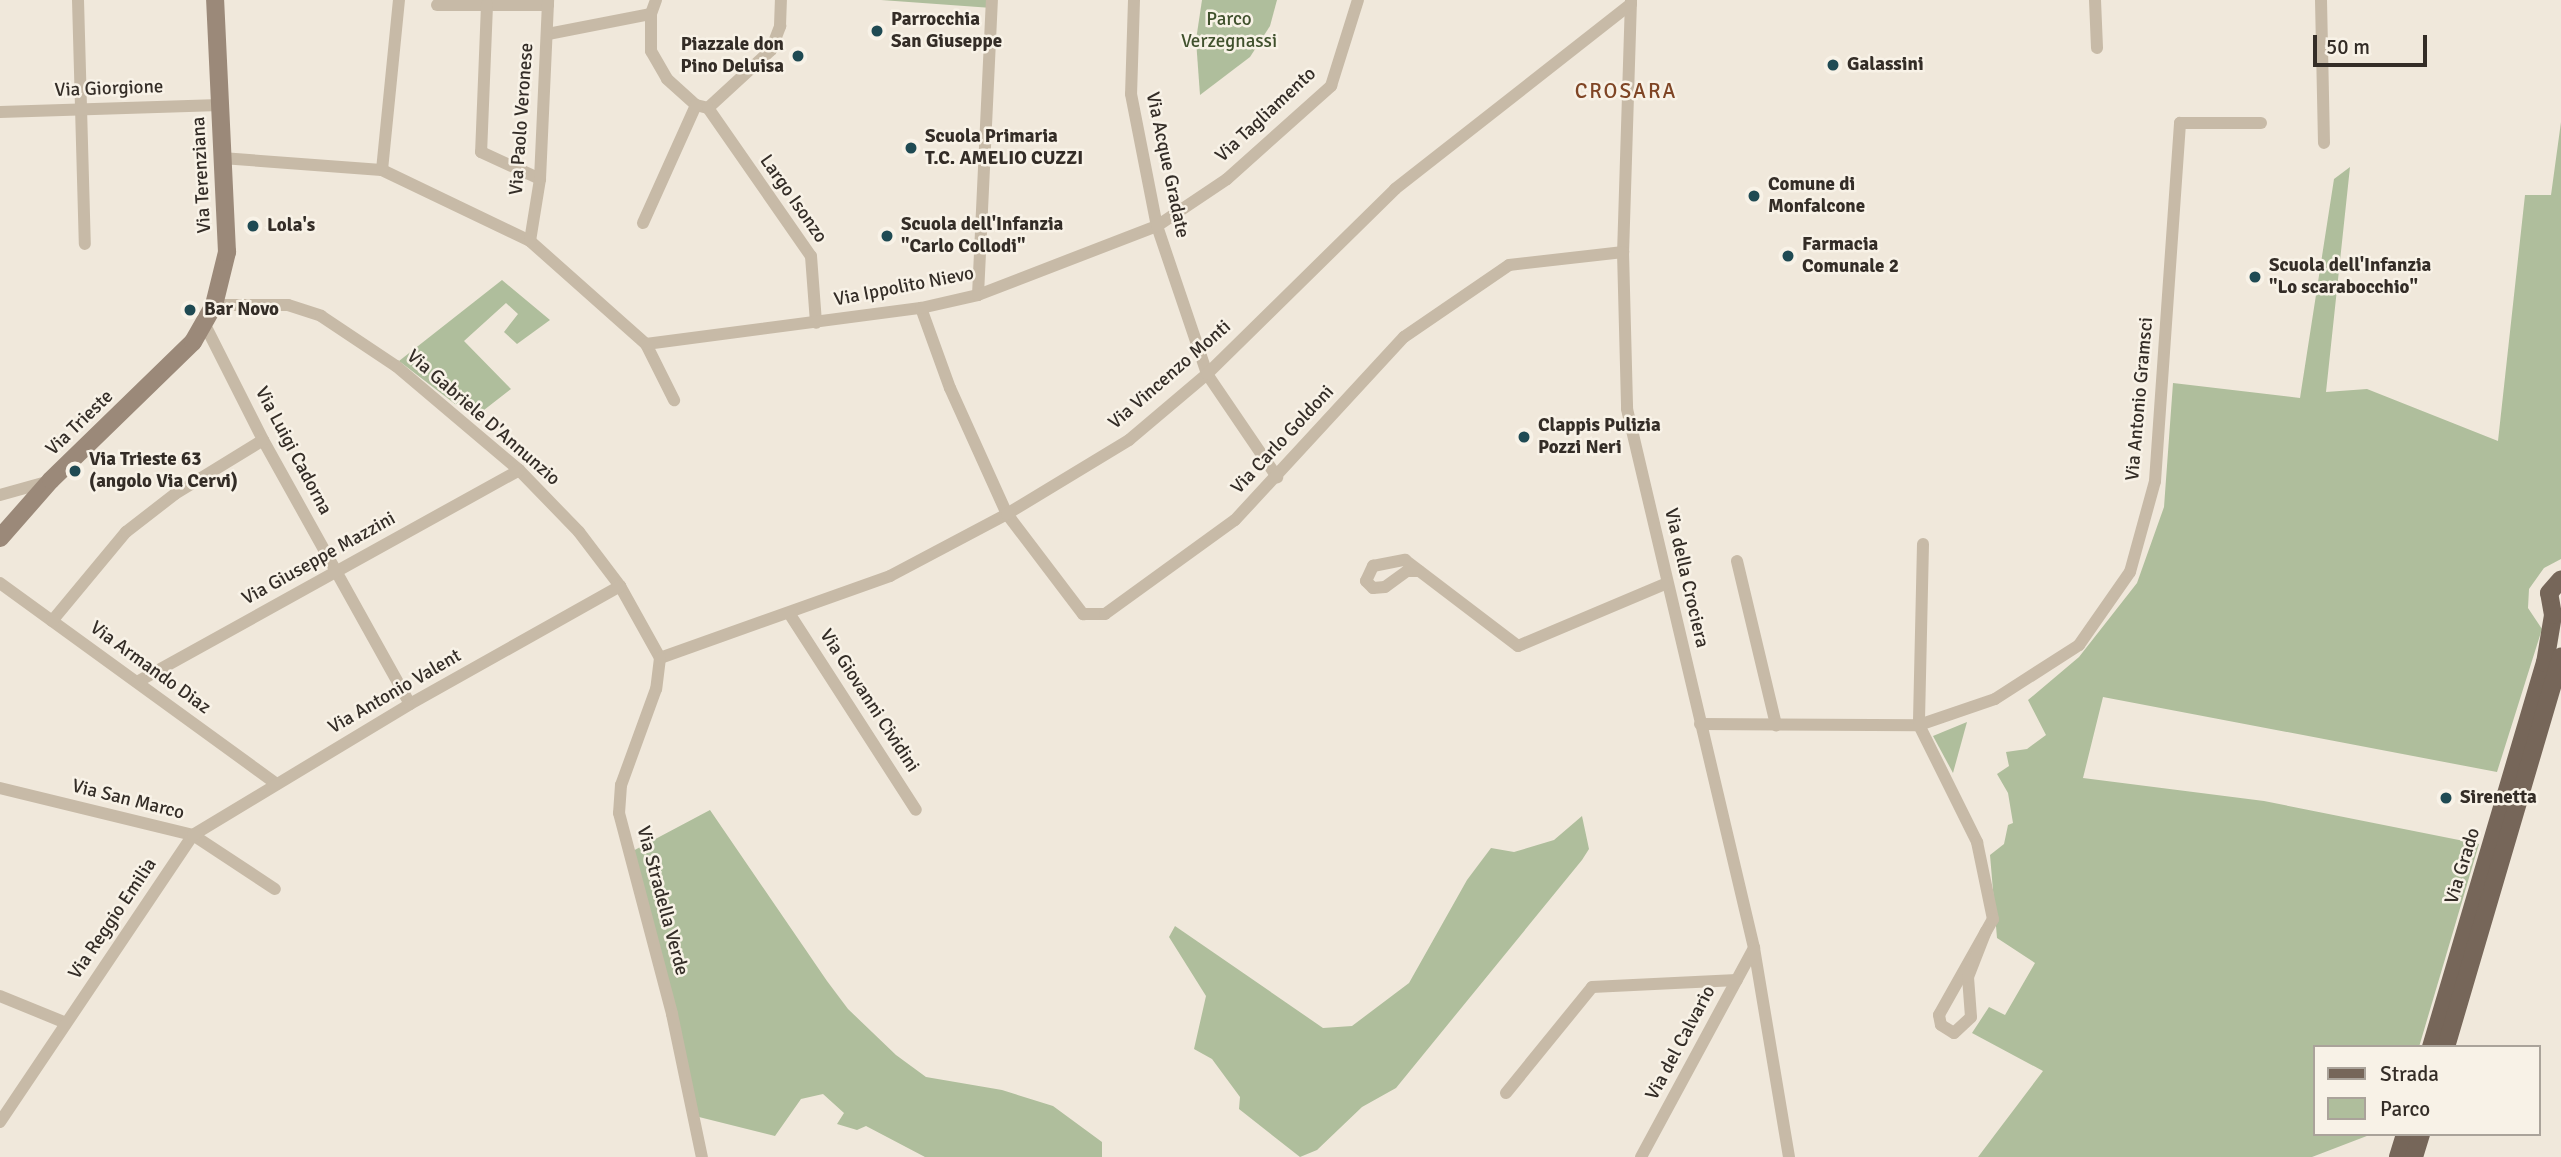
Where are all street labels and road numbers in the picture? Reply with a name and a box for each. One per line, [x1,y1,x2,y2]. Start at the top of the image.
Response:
street label: Via Paolo Veronese [505,42,539,196]
street label: Via Tagliamento [1211,63,1321,167]
street label: Via Giorgione [54,76,164,102]
street label: Via Acque Gradate [1140,90,1194,240]
street label: Via Terenziana [188,116,216,234]
street label: Largo Isonzo [754,150,832,248]
street label: Via Ippolito Nievo [832,262,976,312]
street label: Via Vincenzo Monti [1104,316,1236,434]
street label: Via Antonio Gramsci [2121,316,2159,482]
street label: Via Gabriele D'Annunzio [402,345,564,491]
street label: Via Carlo Goldoni [1227,381,1339,499]
street label: Via Luigi Cadorna [250,383,336,519]
street label: Via Trieste [42,385,118,461]
street label: Via della Crociera [1659,506,1713,650]
street label: Via Giuseppe Mazzini [238,507,400,611]
street label: Via Armando Diaz [85,617,215,719]
street label: Via Giovanni Cividini [814,625,924,777]
street label: Via Antonio Valent [325,645,465,739]
street label: Via San Marco [69,775,187,825]
street label: Via Stradella Verde [631,824,693,978]
street label: Via Grado [2441,825,2485,907]
street label: Via Reggio Emilia [64,854,162,984]
street label: Via del Calvario [1641,982,1721,1104]

